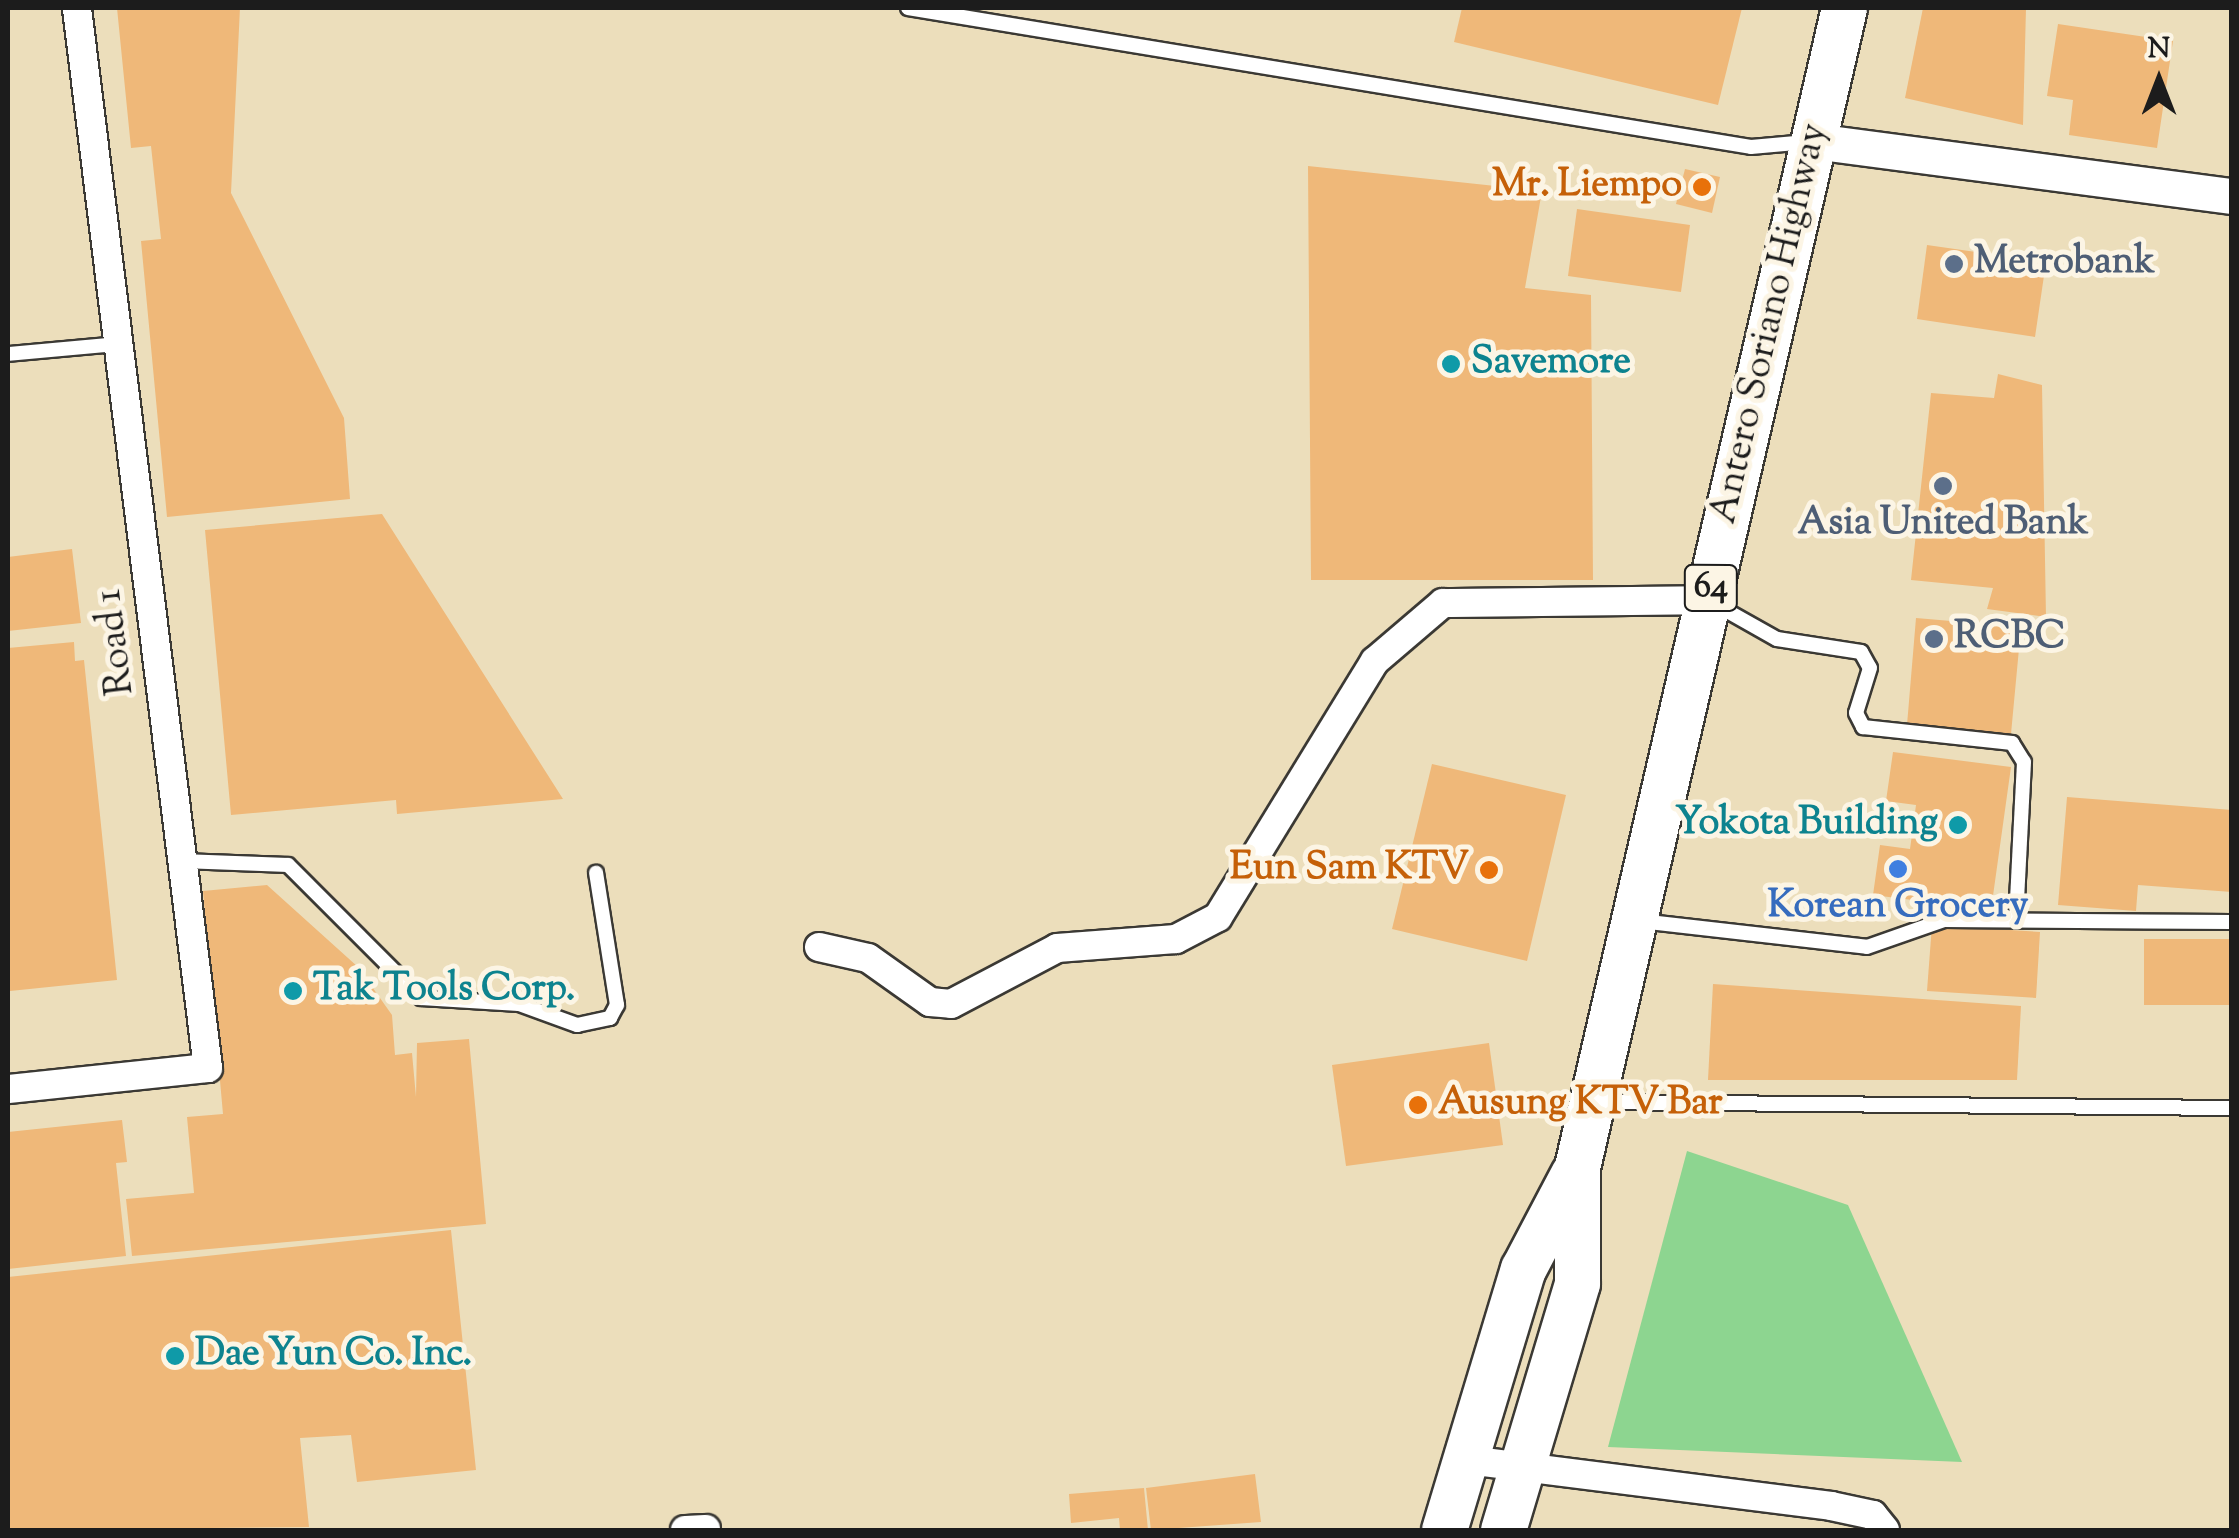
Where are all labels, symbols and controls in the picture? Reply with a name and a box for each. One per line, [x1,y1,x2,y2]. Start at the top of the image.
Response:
north arrow [2109,30,2209,130]
text: N [2148,30,2170,70]
street label: Antero Soriano Highway [1703,120,1839,528]
place label: Mr. Liempo [1492,164,1682,210]
marker: Mr. Liempo [1691,176,1713,198]
place label: Metrobank [1974,241,2155,287]
marker: Metrobank [1943,253,1965,275]
place label: Savemore [1471,341,1631,387]
marker: Savemore [1440,353,1462,375]
marker: Asia United Bank [1932,475,1954,497]
place label: Asia United Bank [1797,502,2089,548]
road number: 64 [1684,558,1738,618]
street label: Road 1 [88,586,146,698]
place label: RCBC [1954,616,2065,662]
marker: RCBC [1923,628,1945,650]
place label: Yokota Building [1675,802,1938,848]
marker: Yokota Building [1947,814,1969,836]
place label: Eun Sam KTV [1230,847,1469,893]
marker: Korean Grocery [1887,858,1909,880]
marker: Eun Sam KTV [1478,859,1500,881]
place label: Korean Grocery [1768,885,2028,931]
place label: Tak Tools Corp. [313,968,575,1014]
marker: Tak Tools Corp. [282,980,304,1002]
place label: Ausung KTV Bar [1438,1082,1722,1128]
marker: Ausung KTV Bar [1407,1094,1429,1116]
place label: Dae Yun Co. Inc. [195,1333,472,1379]
marker: Dae Yun Co. Inc. [164,1345,186,1367]

